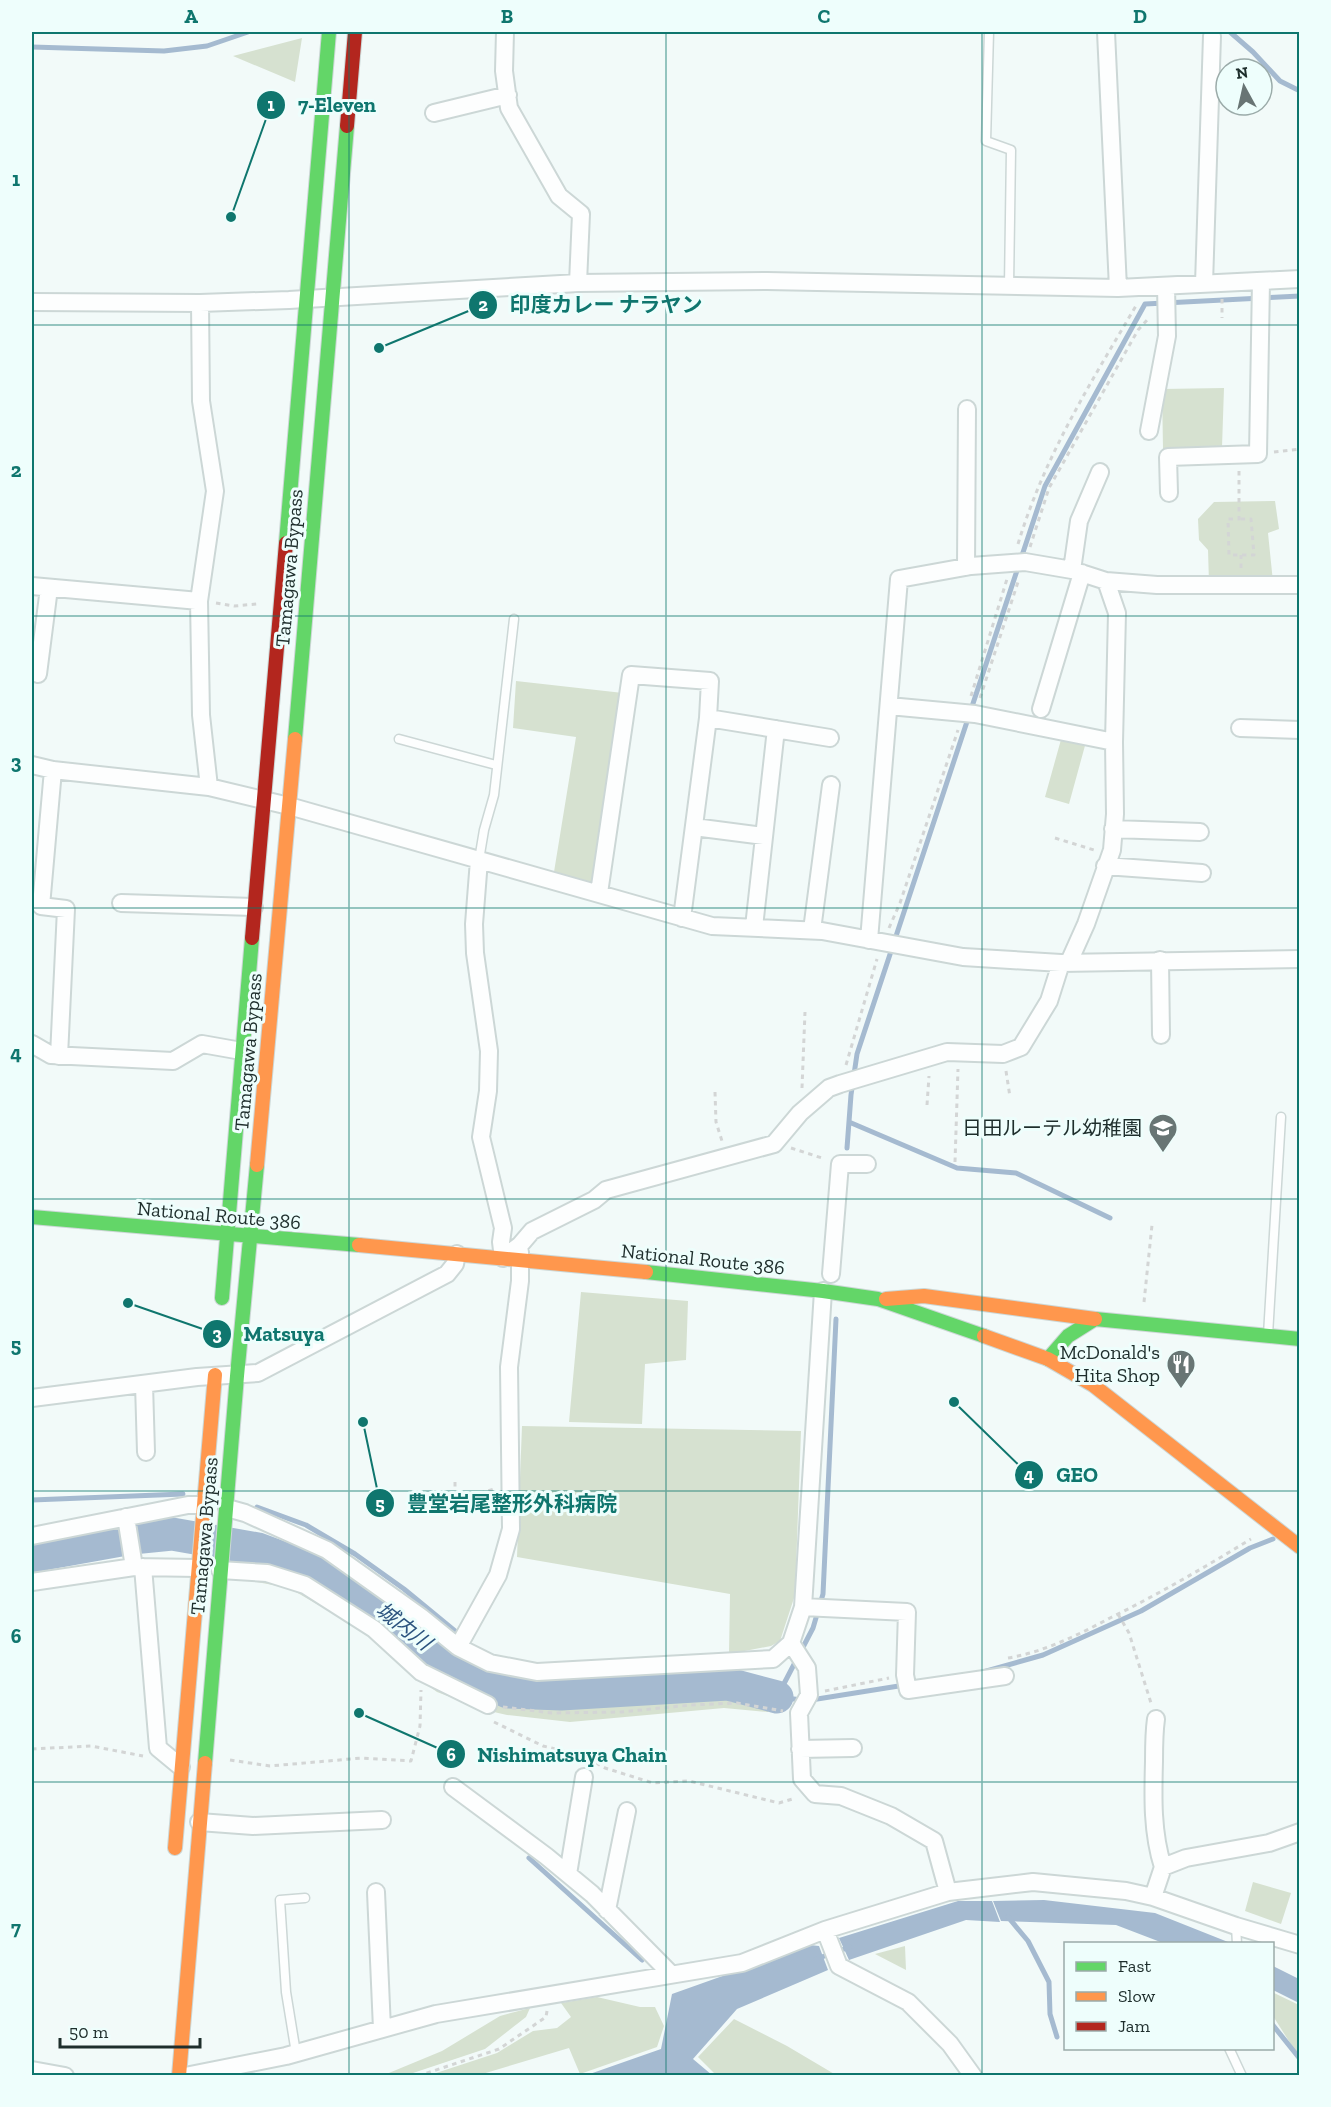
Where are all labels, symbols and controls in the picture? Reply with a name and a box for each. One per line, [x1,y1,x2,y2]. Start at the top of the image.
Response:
text: A [184,4,198,28]
text: B [501,4,513,28]
text: C [818,4,831,28]
text: D [1133,4,1147,28]
north arrow [1214,57,1274,117]
text: N [1235,62,1249,83]
callout: 7-Eleven [256,85,388,124]
text: 7-Eleven [298,92,377,117]
text: 1 [267,94,275,116]
text: 1 [12,167,20,191]
callout: 印度カレー ナラヤン [468,285,715,324]
text: 印度カレー ナラヤン [510,292,702,317]
text: 2 [478,294,488,316]
text: 2 [11,458,22,482]
street label: Tamagawa Bypass [270,488,308,648]
text: 3 [11,750,22,774]
street label: Tamagawa Bypass [229,972,267,1132]
text: 4 [10,1041,22,1065]
school or university icon: 日田ルーテル幼稚園 [1147,1112,1179,1154]
place label: 日田ルーテル幼稚園 [962,1116,1142,1140]
street label: National Route 386 [136,1196,302,1234]
street label: National Route 386 [620,1238,786,1280]
callout: Matsuya [202,1314,337,1353]
text: Matsuya [243,1321,325,1346]
text: 3 [212,1323,222,1345]
text: 5 [11,1333,21,1357]
place label: McDonald's Hita Shop [1060,1340,1160,1387]
restaurant icon: McDonald's Hita Shop [1165,1348,1197,1390]
street label: Tamagawa Bypass [185,1456,223,1616]
callout: GEO [1014,1456,1110,1495]
text: GEO [1056,1462,1098,1487]
text: 4 [1024,1464,1034,1486]
callout: 豊堂岩尾整形外科病院 [365,1484,629,1523]
text: 豊堂岩尾整形外科病院 [407,1491,617,1516]
text: 5 [375,1493,385,1515]
water label: 城内川 [371,1597,438,1656]
text: 6 [11,1624,22,1648]
callout: Nishimatsuya Chain [436,1735,679,1774]
text: Nishimatsuya Chain [477,1742,667,1767]
text: 6 [446,1744,456,1766]
text: 7 [11,1916,21,1940]
legend [1064,1942,1274,2050]
text: Fast [1118,1955,1151,1977]
text: Slow [1118,1985,1155,2007]
scale bar [60,2011,200,2049]
text: Jam [1118,2015,1150,2037]
text: 50 m [69,2021,109,2043]

